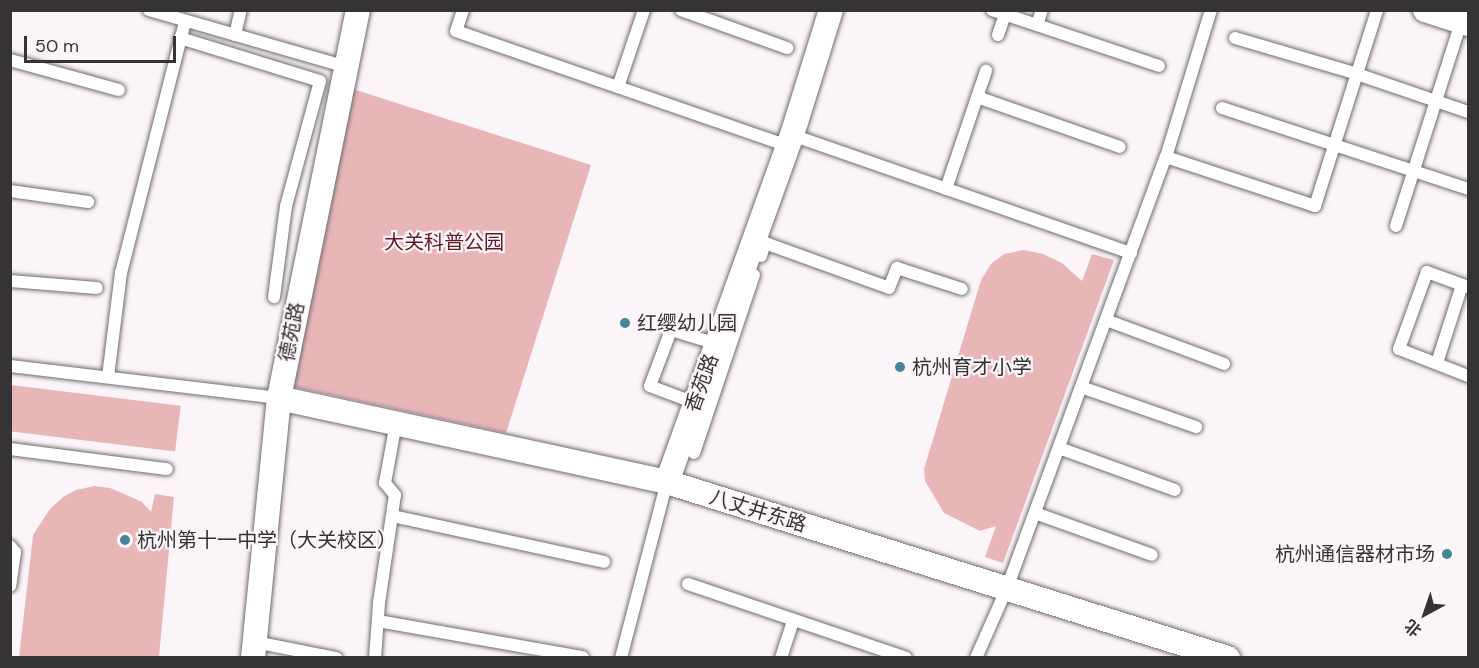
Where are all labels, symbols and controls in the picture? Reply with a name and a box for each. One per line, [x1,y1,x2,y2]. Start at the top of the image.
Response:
scale bar [27,24,178,62]
text: 50 m [35,34,79,58]
park label: 大关科普公园 [384,230,504,254]
street label: 德苑路 [274,300,310,364]
place label: 红缨幼儿园 [637,311,737,335]
marker: 红缨幼儿园 [618,316,632,330]
street label: 香苑路 [680,351,724,415]
place label: 杭州育才小学 [912,355,1032,379]
marker: 杭州育才小学 [893,360,907,374]
street label: 八丈井东路 [707,485,809,537]
place label: 杭州第十一中学（大关校区） [137,528,397,552]
marker: 杭州第十一中学（大关校区） [118,533,132,547]
place label: 杭州通信器材市场 [1275,542,1435,566]
marker: 杭州通信器材市场 [1440,547,1454,561]
north arrow [1395,584,1455,644]
text: 北 [1400,615,1426,641]

